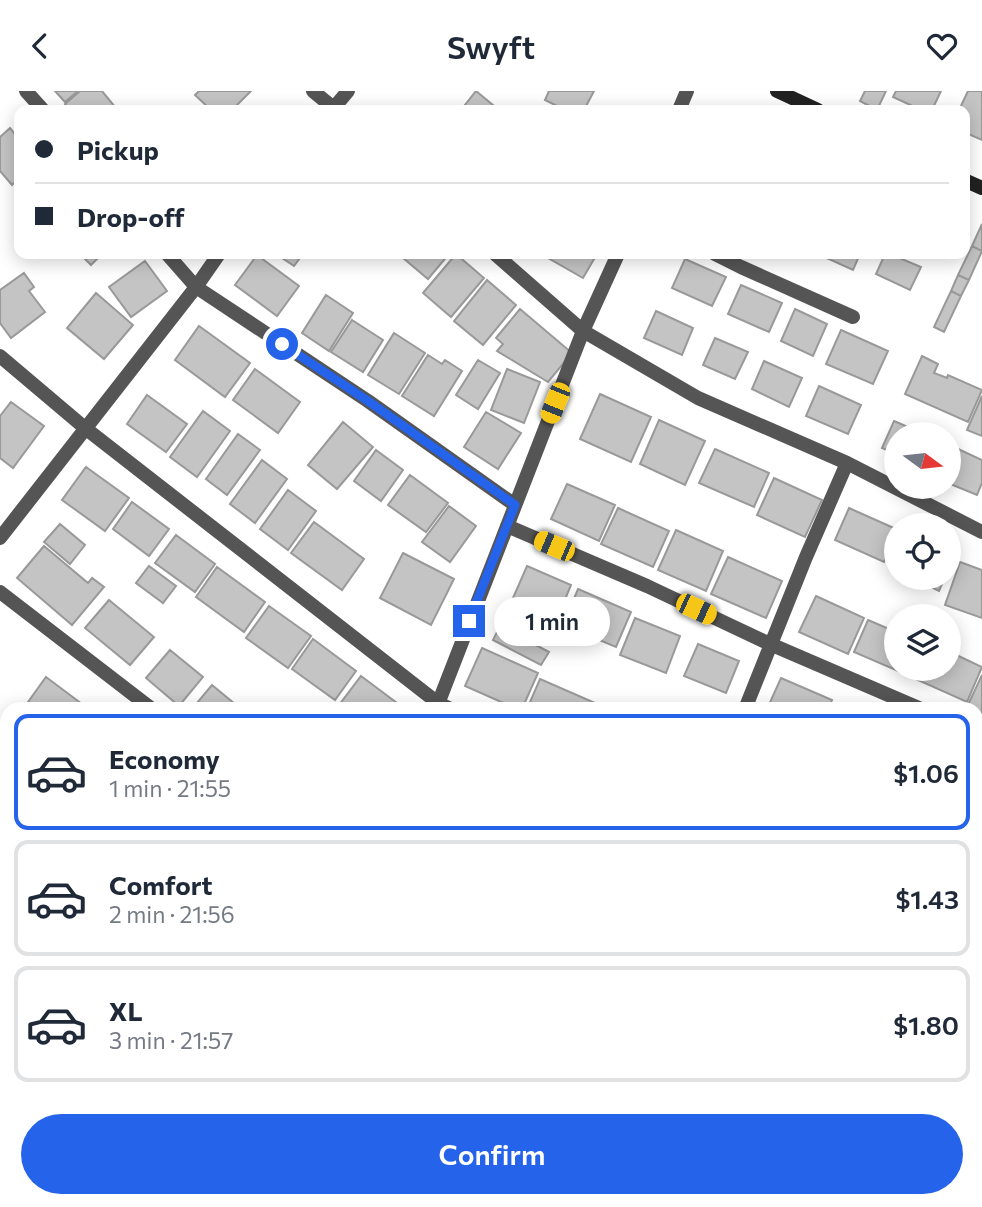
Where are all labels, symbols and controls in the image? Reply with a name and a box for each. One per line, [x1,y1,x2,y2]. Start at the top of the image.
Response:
text: Swyft [447,26,535,66]
icon: back [21,27,59,65]
icon: heart [923,27,961,65]
text: Pickup [77,134,159,165]
text: Drop-off [77,201,184,232]
route start [266,328,298,360]
car [538,380,573,426]
north arrow [884,422,961,499]
map controls [884,422,961,681]
button: locate [884,513,961,590]
car [531,528,578,564]
car [673,591,720,627]
callout: 1 min [494,596,609,645]
button: layers [884,604,961,681]
route end [453,605,485,637]
text: 1 min [525,607,579,635]
icon: car [25,741,88,804]
text: Economy [109,743,220,774]
text: $1.06 [893,757,959,788]
text: 1 min · 21:55 [109,774,231,802]
icon: car [25,867,88,930]
text: Comfort [109,869,212,900]
text: $1.43 [895,883,959,914]
text: 2 min · 21:56 [109,900,235,928]
icon: car [25,993,88,1056]
text: XL [109,995,143,1026]
text: $1.80 [893,1009,959,1040]
text: 3 min · 21:57 [109,1026,233,1054]
button: Confirm [21,1114,963,1194]

